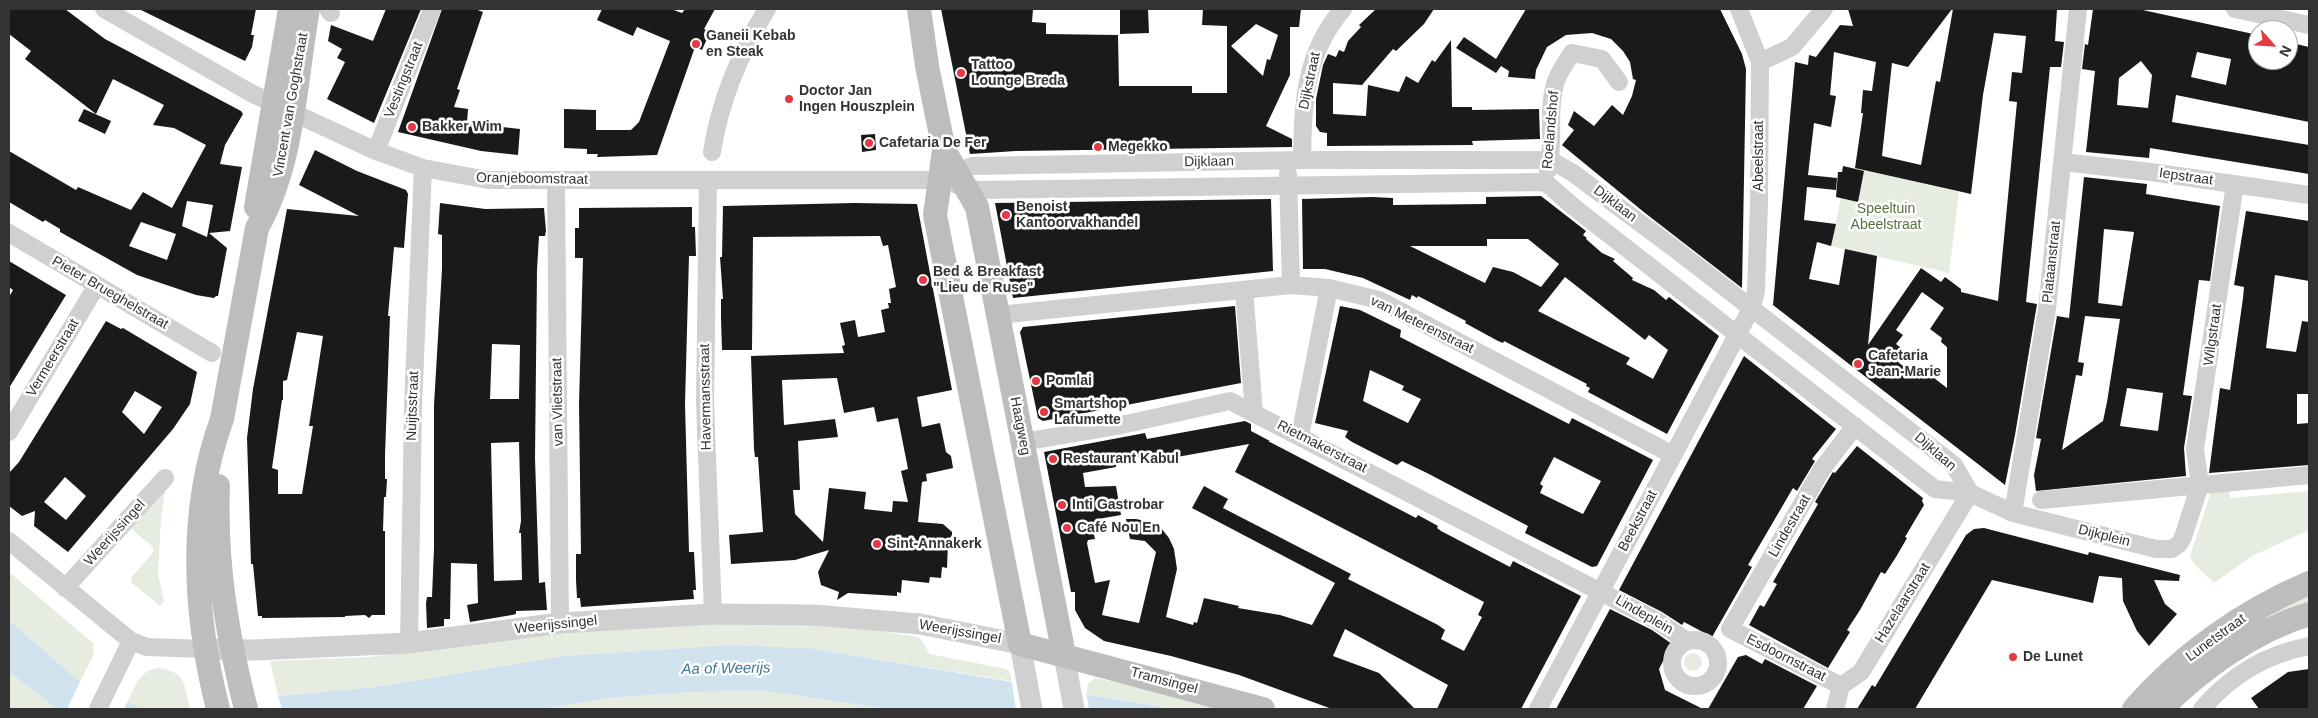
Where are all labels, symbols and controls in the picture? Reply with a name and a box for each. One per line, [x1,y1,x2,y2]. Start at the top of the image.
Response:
north arrow [2248,20,2298,70]
place label: Ganeii Kebab en Steak [706,28,795,60]
street label: Vincent van Goghstraat [270,32,312,178]
marker: Ganeii Kebab en Steak [690,38,702,50]
street label: Vestingstraat [381,39,427,121]
text: N [2276,43,2295,59]
street label: Dijkstraat [1296,51,1324,111]
place label: Tattoo Lounge Breda [971,57,1065,90]
marker: Tattoo Lounge Breda [955,67,967,79]
place label: Doctor Jan Ingen Houszplein [799,83,915,115]
street label: Roelandshof [1539,90,1563,170]
marker: Doctor Jan Ingen Houszplein [783,93,795,105]
place label: Bakker Wim [422,119,502,135]
marker: Bakker Wim [406,121,418,133]
street label: Abeelstraat [1751,121,1767,191]
place label: Cafetaria De Fer [879,135,986,151]
marker: Cafetaria De Fer [863,137,875,149]
place label: Megekko [1108,139,1168,155]
marker: Megekko [1092,141,1104,153]
street label: Dijklaan [1184,153,1234,171]
street label: Iepstraat [2158,165,2214,189]
street label: Oranjeboomstraat [476,170,588,188]
street label: Dijklaan [1590,182,1640,226]
place label: Benoist Kantoorvakhandel [1016,199,1138,232]
park label: Speeltuin Abeelstraat [1851,201,1921,233]
marker: Benoist Kantoorvakhandel [1000,209,1012,221]
street label: Plataanstraat [2039,220,2065,304]
street label: Pieter Brueghelstraat [49,253,171,333]
place label: Bed & Breakfast "Lieu de Ruse" [933,264,1041,296]
marker: Bed & Breakfast "Lieu de Ruse" [917,274,929,286]
street label: van Meterenstraat [1368,293,1476,357]
street label: Wilgstraat [2200,303,2226,367]
street label: Vermeerstraat [23,316,83,400]
street label: Havermansstraat [697,344,715,450]
place label: Cafetaria Jean-Marie [1868,348,1941,381]
street label: van Vlietstraat [549,358,567,446]
marker: Cafetaria Jean-Marie [1852,358,1864,370]
street label: Nuijtsstraat [403,371,423,441]
place label: Pomlai [1046,373,1092,389]
marker: Pomlai [1030,375,1042,387]
street label: Haagweg [1006,395,1034,457]
place label: Smartshop Lafumette [1054,396,1127,428]
marker: Smartshop Lafumette [1038,406,1050,418]
street label: Rietmakerstraat [1274,417,1370,477]
street label: Dijklaan [1911,429,1959,475]
place label: Restaurant Kabul [1063,451,1179,467]
marker: Restaurant Kabul [1047,453,1059,465]
street label: Beekstraat [1615,488,1661,554]
street label: Lindestraat [1765,492,1815,560]
street label: Weerijssingel [81,497,149,569]
place label: Inti Gastrobar [1072,497,1164,513]
marker: Inti Gastrobar [1056,499,1068,511]
place label: Café Nou En [1077,520,1160,536]
street label: Dijkplein [2076,521,2132,551]
marker: Café Nou En [1061,522,1073,534]
place label: Sint-Annakerk [887,536,982,552]
marker: Sint-Annakerk [871,538,883,550]
street label: Hazelaarstraat [1872,560,1934,646]
street label: Lindeplein [1612,592,1676,638]
street label: Lunetstraat [2183,611,2249,665]
street label: Weerijssingel [514,612,598,638]
street label: Weerijssingel [918,617,1002,647]
street label: Esdoornstraat [1743,631,1829,685]
place label: De Lunet [2023,649,2083,665]
marker: De Lunet [2007,651,2019,663]
water label: Aa of Weerijs [681,659,771,679]
street label: Tramsingel [1129,664,1199,698]

